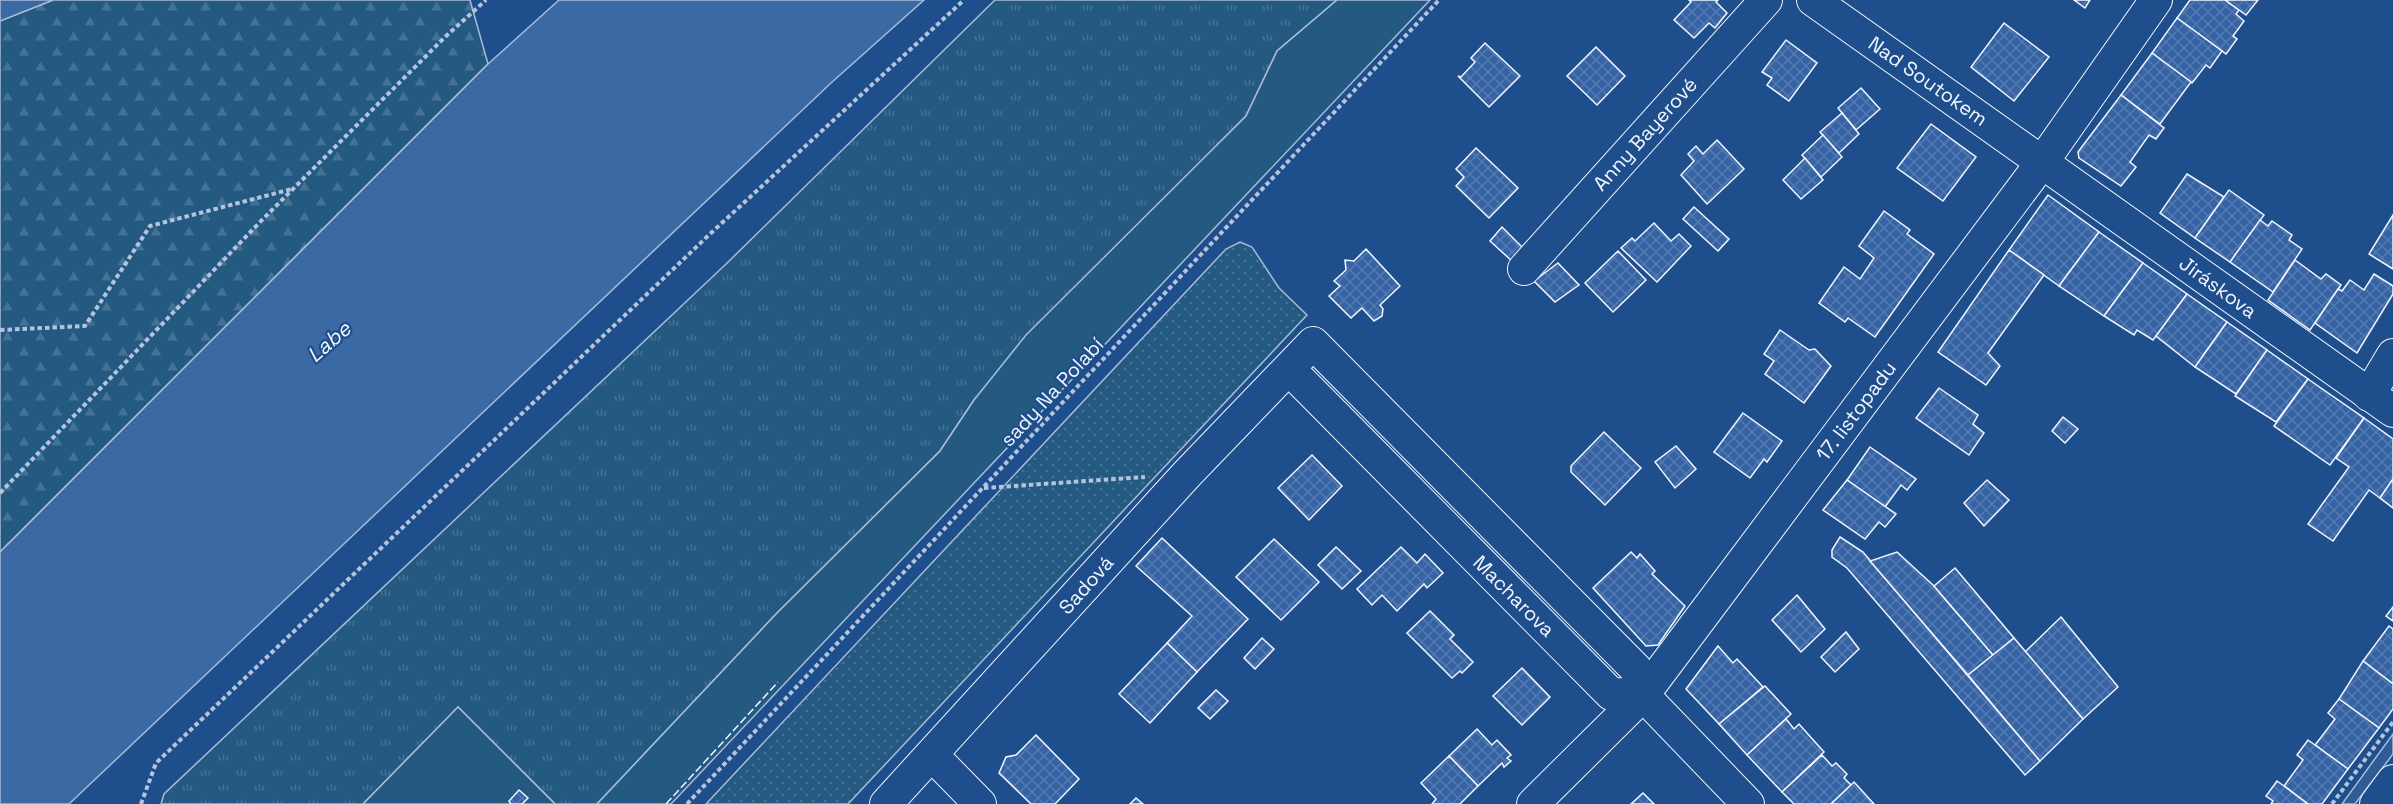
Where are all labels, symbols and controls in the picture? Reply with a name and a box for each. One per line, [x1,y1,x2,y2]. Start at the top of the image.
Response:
street label: Nad Soutokem [1863,30,1993,132]
street label: Anny Bayerové [1587,72,1703,196]
street label: Jiráskova [2174,250,2262,324]
water label: Labe [301,314,357,368]
street label: sady Na Polabí [995,332,1109,452]
street label: 17. listopadu [1810,356,1902,466]
street label: Sadová [1053,550,1119,620]
street label: Macharova [1468,550,1560,642]

